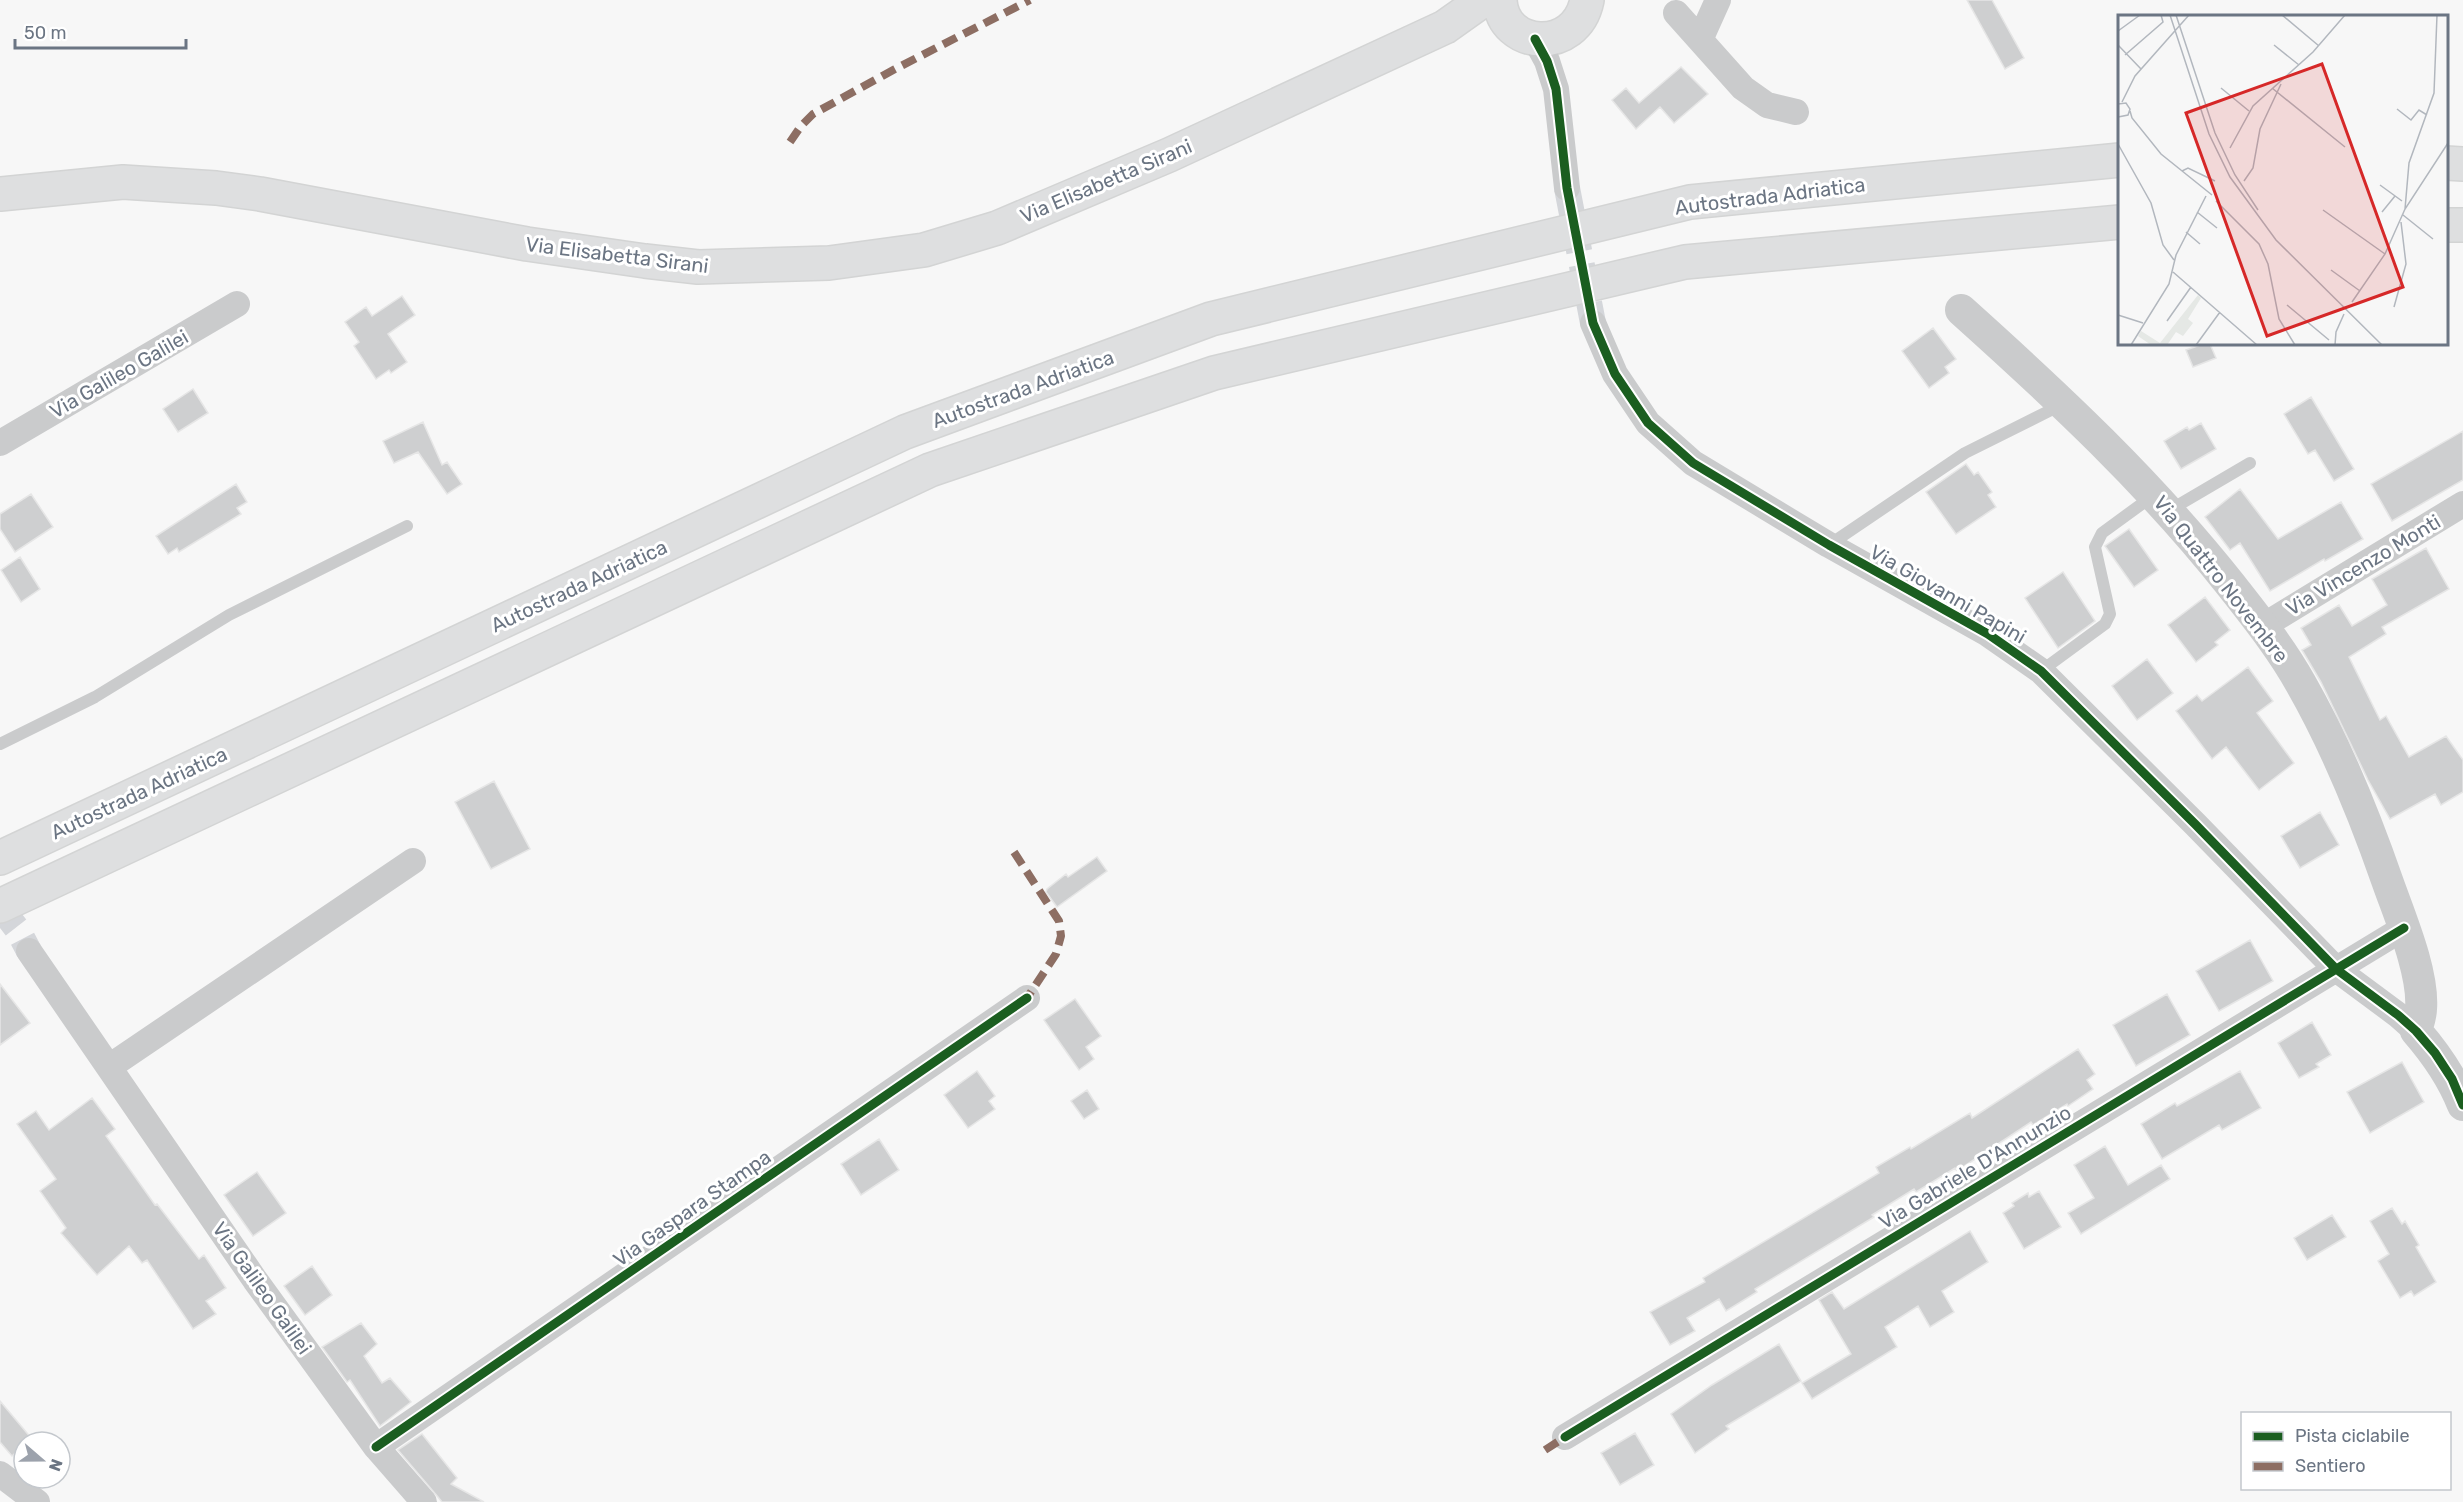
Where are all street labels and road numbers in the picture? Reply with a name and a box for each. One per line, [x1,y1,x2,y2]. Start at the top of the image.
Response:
street label: Via Elisabetta Sirani [1017,134,1195,228]
street label: Autostrada Adriatica [1673,172,1867,220]
street label: Via Elisabetta Sirani [524,232,710,278]
street label: Via Galileo Galilei [45,325,193,423]
street label: Autostrada Adriatica [929,345,1117,433]
street label: Via Quattro Novembre [2148,491,2294,667]
street label: Via Vincenzo Monti [2281,509,2445,621]
street label: Autostrada Adriatica [487,535,671,637]
street label: Via Giovanni Papini [1866,539,2030,649]
street label: Autostrada Adriatica [47,742,231,844]
street label: Via Gabriele D'Annunzio [1874,1100,2076,1234]
street label: Via Gaspara Stampa [609,1145,775,1271]
street label: Via Galileo Galilei [207,1217,317,1359]

